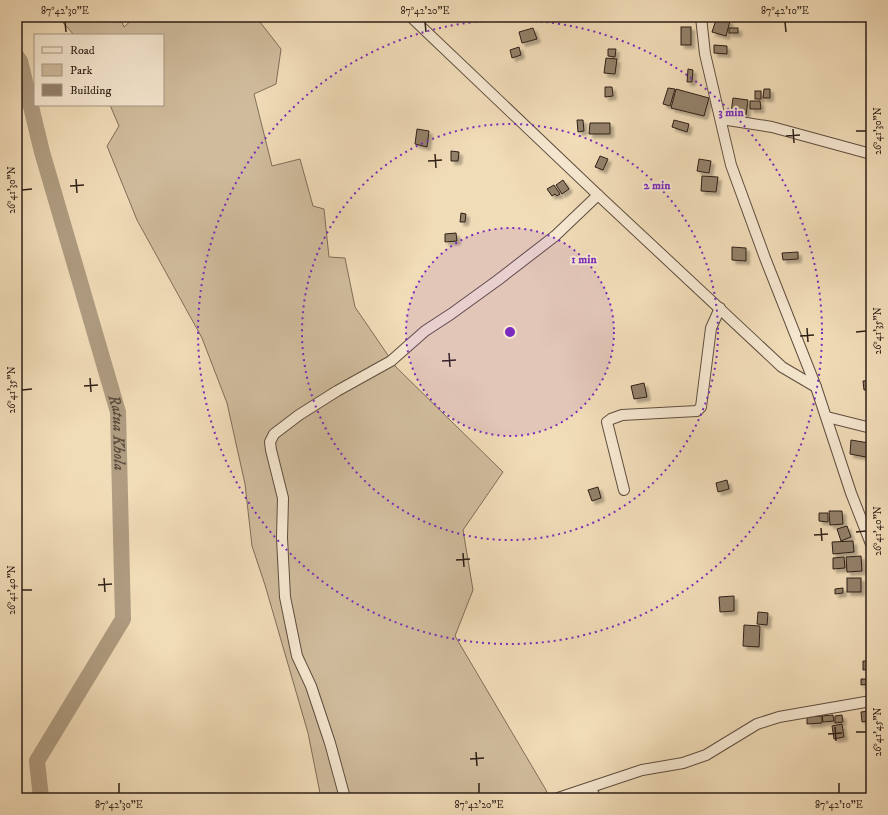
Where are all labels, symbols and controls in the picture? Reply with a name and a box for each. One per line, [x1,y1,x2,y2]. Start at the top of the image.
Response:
text: 87°42'30"E [41,5,89,17]
text: 87°42'20"E [400,5,450,17]
text: 87°42'10"E [761,5,809,17]
legend [34,34,164,106]
text: Road [70,43,95,58]
text: Park [70,63,92,78]
text: Building [70,83,111,98]
text: 3 min [718,105,744,120]
text: 26°41'30"N [872,107,884,155]
text: 26°41'30"N [6,166,18,214]
text: 2 min [644,178,671,193]
text: 1 min [571,252,597,267]
text: 26°41'35"N [872,307,884,355]
centre of rings [503,325,517,339]
text: 26°41'35"N [6,366,18,414]
water label: Ratua Khola [103,391,129,471]
text: 26°41'40"N [872,506,884,556]
text: 26°41'40"N [6,565,18,615]
text: 26°41'45"N [872,707,884,757]
text: 87°42'30"E [95,799,143,811]
text: 87°42'20"E [454,799,504,811]
text: 87°42'10"E [815,799,863,811]

